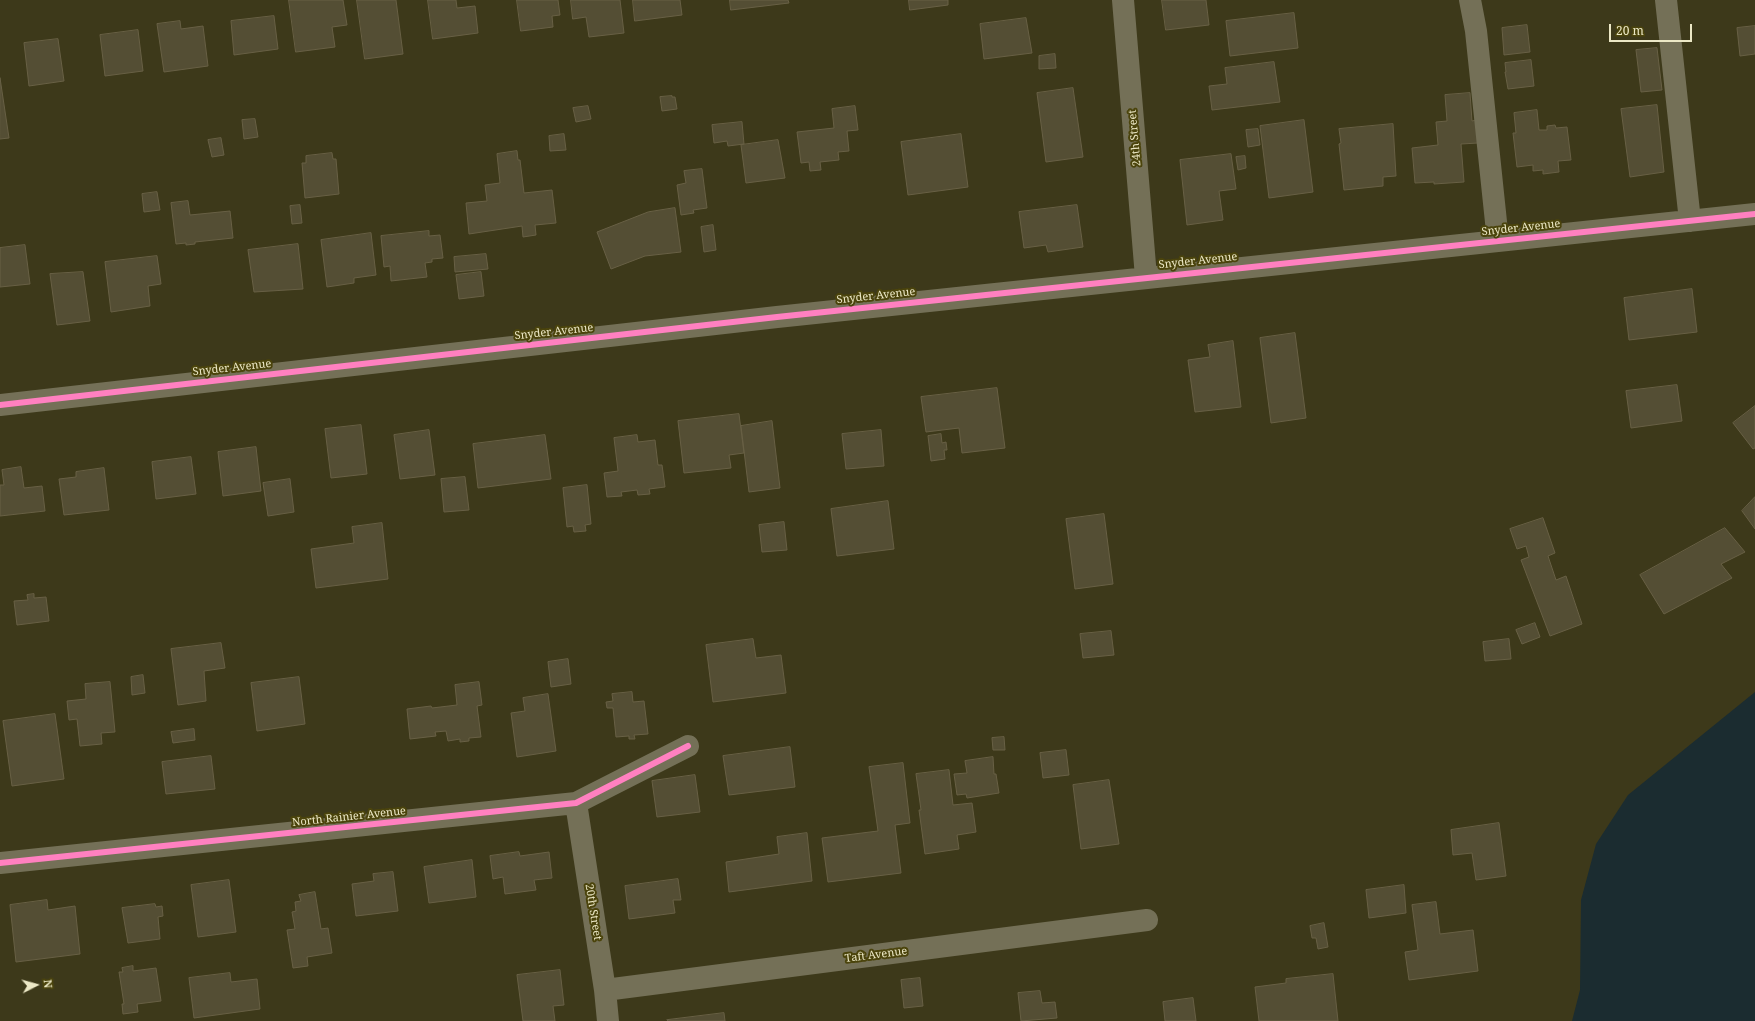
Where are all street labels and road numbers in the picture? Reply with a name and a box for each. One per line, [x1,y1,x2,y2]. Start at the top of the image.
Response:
street label: 24th Street [1126,109,1144,167]
street label: Snyder Avenue [1481,217,1561,239]
street label: Snyder Avenue [1158,250,1238,272]
street label: Snyder Avenue [836,285,916,307]
street label: Snyder Avenue [514,321,594,343]
street label: Snyder Avenue [192,357,272,379]
street label: North Rainier Avenue [291,804,407,830]
street label: 20th Street [582,883,604,941]
street label: Taft Avenue [844,945,908,965]

